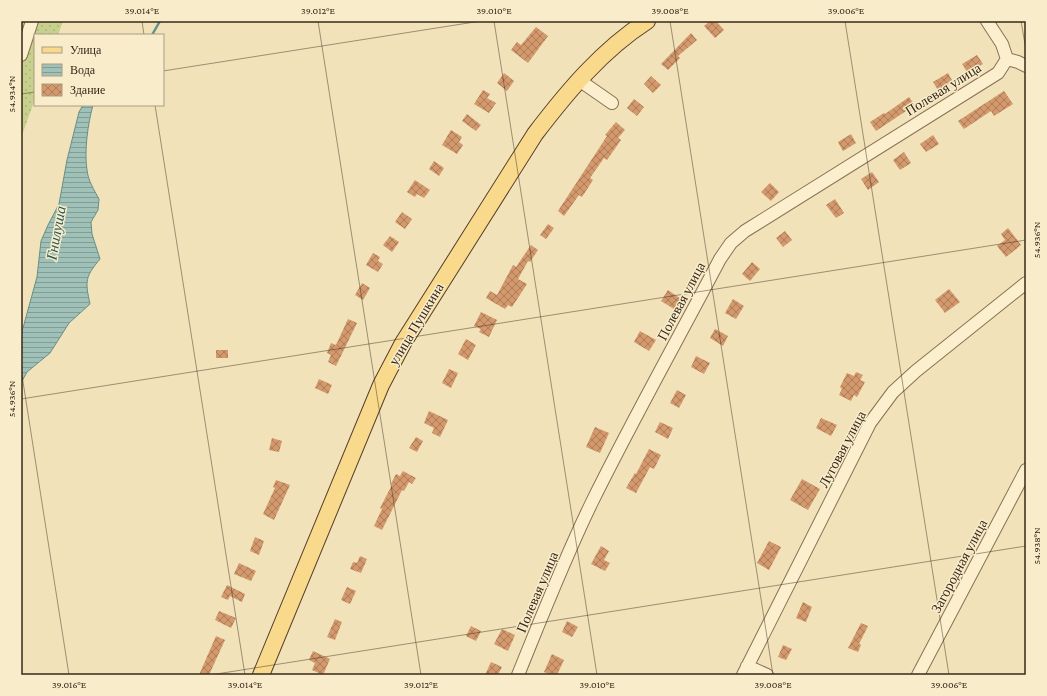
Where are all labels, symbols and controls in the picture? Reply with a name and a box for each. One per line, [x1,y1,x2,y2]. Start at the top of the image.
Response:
text: 39.014°E [125,5,160,16]
text: 39.012°E [301,5,336,16]
text: 39.010°E [476,5,512,16]
text: 39.008°E [651,5,689,16]
text: 39.006°E [828,5,865,16]
legend [34,34,164,106]
text: Улица [70,43,102,57]
street label: Полевая улица [902,59,985,119]
text: Вода [70,63,96,77]
text: 54.934°N [6,75,17,112]
text: Здание [70,83,105,97]
water label: Гнилуша [43,205,69,262]
text: 54.936°N [1031,221,1042,258]
street label: Полевая улица [654,258,709,343]
street label: улица Пушкина [385,279,447,368]
text: 54.936°N [6,380,17,417]
street label: Луговая улица [815,407,869,490]
street label: Загородная улица [928,516,991,616]
text: 54.938°N [1031,527,1042,565]
street label: Полевая улица [513,548,562,635]
text: 39.016°E [52,679,87,690]
text: 39.014°E [228,679,263,690]
text: 39.012°E [404,679,439,690]
text: 39.010°E [579,679,615,690]
text: 39.008°E [754,679,792,690]
text: 39.006°E [931,679,968,690]

